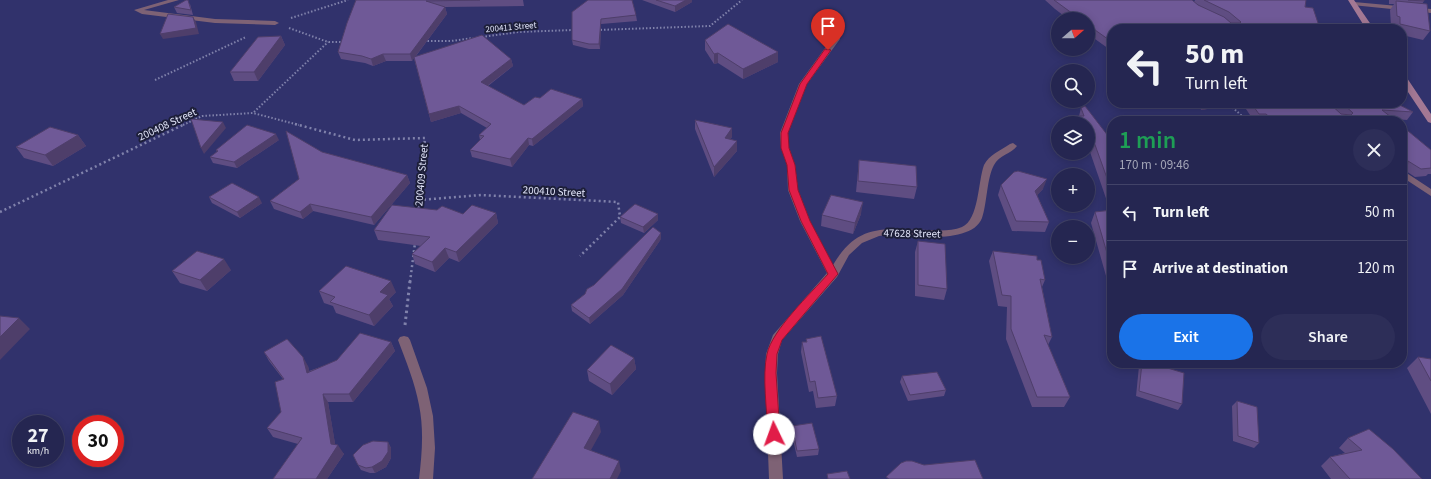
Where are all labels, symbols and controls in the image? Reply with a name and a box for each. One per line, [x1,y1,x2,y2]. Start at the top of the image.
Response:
pin [811,9,845,50]
north arrow [1051,12,1095,56]
map controls [1051,12,1095,264]
icon: arrive [817,15,839,37]
street label: 200411 Street [485,19,537,36]
text: 50 m [1185,34,1244,74]
icon: left [1119,40,1171,92]
button: search [1051,64,1095,108]
text: Turn left [1185,71,1247,96]
street label: 200408 Street [136,104,199,144]
button: layers [1051,116,1095,160]
text: 1 min [1119,123,1176,158]
button: close [1353,129,1395,171]
street label: 200409 Street [411,143,432,207]
text: 170 m · 09:46 [1119,156,1189,174]
button: + [1051,168,1095,212]
street label: 200410 Street [522,182,586,201]
icon: left [1119,202,1141,224]
text: Turn left [1153,202,1209,223]
text: 50 m [1365,202,1395,223]
button: − [1051,220,1095,264]
street label: 47628 Street [883,226,941,242]
icon: arrive [1119,258,1141,280]
text: Arrive at destination [1153,258,1288,279]
text: 120 m [1357,258,1395,279]
button: Exit [1119,314,1253,360]
button: Share [1261,314,1395,360]
position arrow [753,413,795,455]
speed limit sign: 30 [72,415,124,467]
text: 27 [27,422,49,450]
text: km/h [27,444,49,458]

